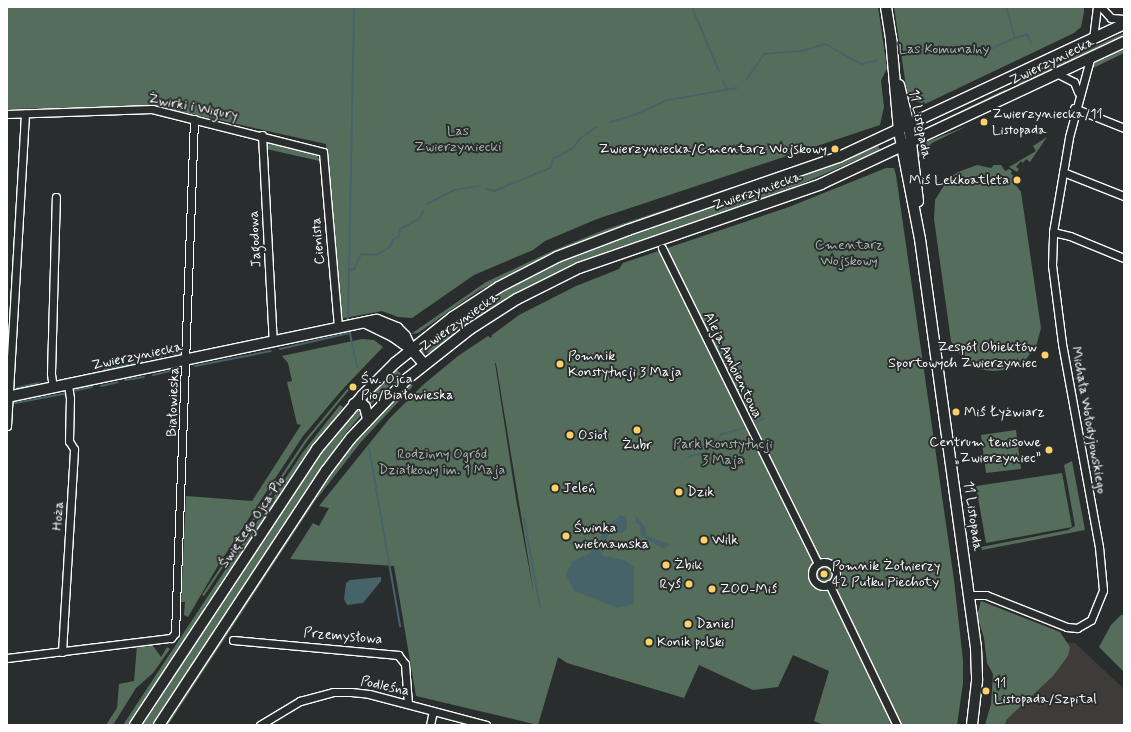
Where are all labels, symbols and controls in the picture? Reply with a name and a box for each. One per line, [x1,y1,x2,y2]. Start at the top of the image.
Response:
street label: Zwierzyniecka [1007,33,1097,89]
park label: Las Komunalny [896,41,992,57]
street label: 11 Listopada [905,88,935,160]
street label: Żwirki i Wigury [147,90,239,124]
place label: Zwierzyniecka/11 Listopada [992,106,1103,138]
marker: Zwierzyniecka/11 Listopada [979,117,989,127]
park label: Las Zwierzyniecki [414,123,502,156]
place label: Zwierzyniecka/Cmentarz Wojskowy [599,141,827,157]
marker: Zwierzyniecka/Cmentarz Wojskowy [830,144,840,154]
street label: Zwierzyniecka [711,168,803,214]
place label: Miś Lekkoatleta [909,172,1009,188]
marker: Miś Lekkoatleta [1012,175,1022,185]
street label: Jagodowa [245,210,265,268]
street label: Cienista [308,217,328,265]
park label: Cmentarz Wojskowy [815,237,883,270]
street label: Zwierzyniecka [416,289,502,355]
street label: Aleja Ambientowa [700,309,766,421]
street label: Zwierzyniecka [90,338,184,374]
place label: Zespół Obiektów Sportowych Zwierzyniec [888,339,1037,372]
street label: Michała Wołodyjowskiego [1068,345,1110,495]
place label: Pomnik Konstytucji 3 Maja [568,348,682,380]
marker: Zespół Obiektów Sportowych Zwierzyniec [1040,350,1050,360]
marker: Pomnik Konstytucji 3 Maja [555,359,565,369]
street label: Białowieska [163,367,183,437]
place label: Św. Ojca Pio/Białowieska [361,371,453,404]
marker: Św. Ojca Pio/Białowieska [348,382,358,392]
place label: Miś Łyżwiarz [964,404,1045,420]
marker: Miś Łyżwiarz [951,407,961,417]
marker: Żubr [632,425,642,435]
place label: Osioł [578,427,607,443]
marker: Osioł [565,430,575,440]
place label: Centrum tenisowe „Zwierzyniec” [929,434,1041,466]
park label: Park Konstytucji 3 Maja [673,436,773,468]
place label: Żubr [622,437,652,453]
marker: Centrum tenisowe „Zwierzyniec” [1044,445,1054,455]
park label: Rodzinny Ogród Działkowy im. 1 Maja [379,446,505,478]
street label: Świętego Ojca Pio [215,473,289,571]
place label: Jeleń [563,480,595,496]
street label: 11 Listopada [960,480,986,552]
marker: Jeleń [550,483,560,493]
place label: Dzik [687,484,714,500]
marker: Dzik [674,487,684,497]
street label: Hoża [49,501,67,531]
place label: Świnka wietnamska [574,520,649,552]
marker: Świnka wietnamska [561,531,571,541]
place label: Wilk [712,532,738,548]
marker: Wilk [699,535,709,545]
place label: Żbik [674,557,703,573]
place label: Pomnik Żołnierzy 42 Pułku Piechoty [832,558,940,590]
marker: Żbik [661,560,671,570]
marker: Pomnik Żołnierzy 42 Pułku Piechoty [819,569,829,579]
place label: Ryś [660,576,681,592]
marker: Ryś [684,579,694,589]
place label: ZOO-Miś [720,581,777,597]
marker: ZOO-Miś [707,584,717,594]
place label: Daniel [696,616,733,632]
marker: Daniel [683,619,693,629]
street label: Przemysłowa [303,624,383,648]
place label: Konik polski [657,634,726,650]
marker: Konik polski [644,637,654,647]
street label: Podleśna [359,673,411,699]
place label: 11 Listopada/Szpital [994,675,1097,708]
marker: 11 Listopada/Szpital [981,686,991,696]

